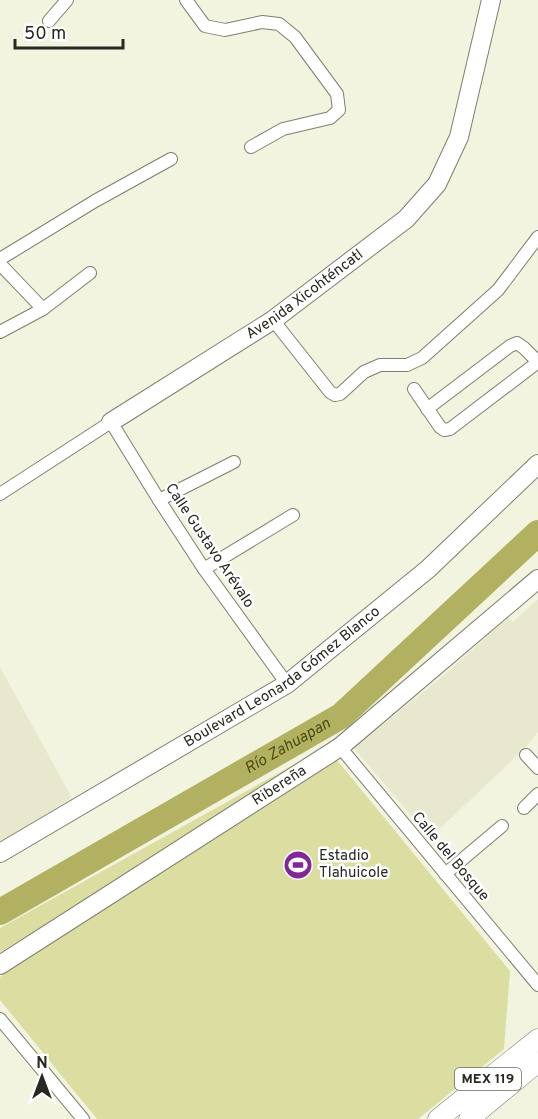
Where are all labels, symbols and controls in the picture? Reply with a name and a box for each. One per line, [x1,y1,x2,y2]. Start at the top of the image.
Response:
scale bar [15,12,123,50]
text: 50 m [24,23,66,46]
street label: Avenida Xicohténcatl [243,245,367,344]
street label: Calle Gustavo Arévalo [160,480,258,612]
street label: Boulevard Leonarda Gómez Blanco [181,602,384,752]
water label: Río Zahuapan [241,714,335,779]
street label: Ribereña [249,761,310,810]
street label: Calle del Bosque [407,808,493,906]
place label: Estadio Tlahuicole [319,847,388,883]
sports icon: Estadio Tlahuicole [282,849,314,881]
north arrow [12,1047,72,1107]
text: N [36,1054,48,1074]
road number: MEX 119 [455,1068,521,1090]

